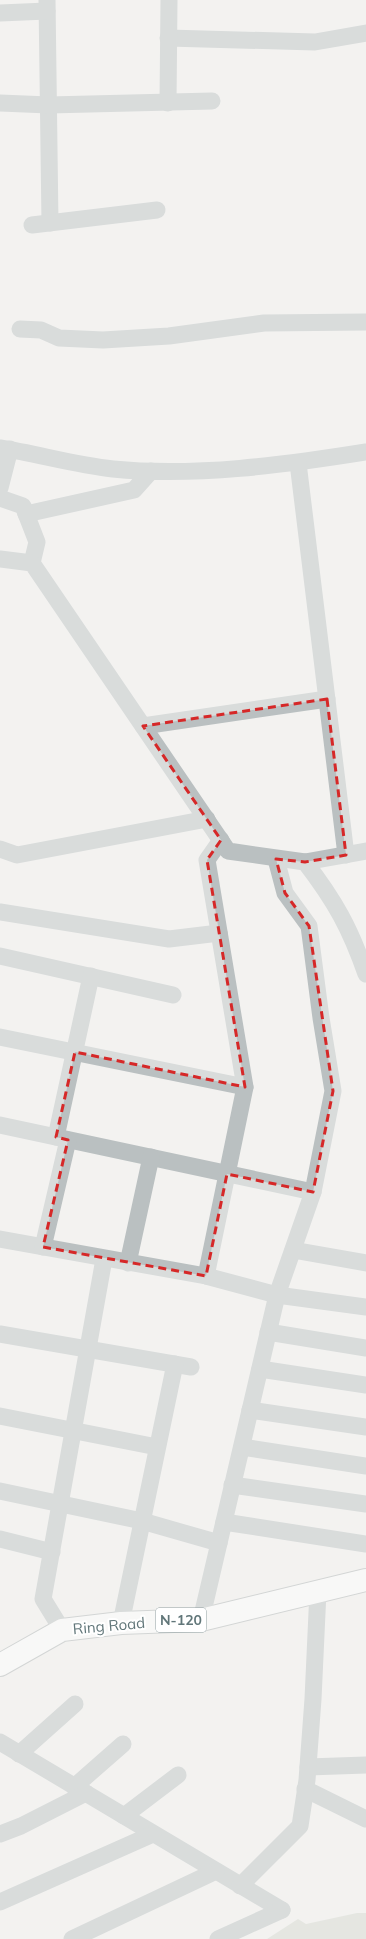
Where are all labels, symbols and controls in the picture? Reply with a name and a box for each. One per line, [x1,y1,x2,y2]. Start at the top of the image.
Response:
road number: N-120 [156,1608,206,1632]
street label: Ring Road [72,1613,146,1638]

